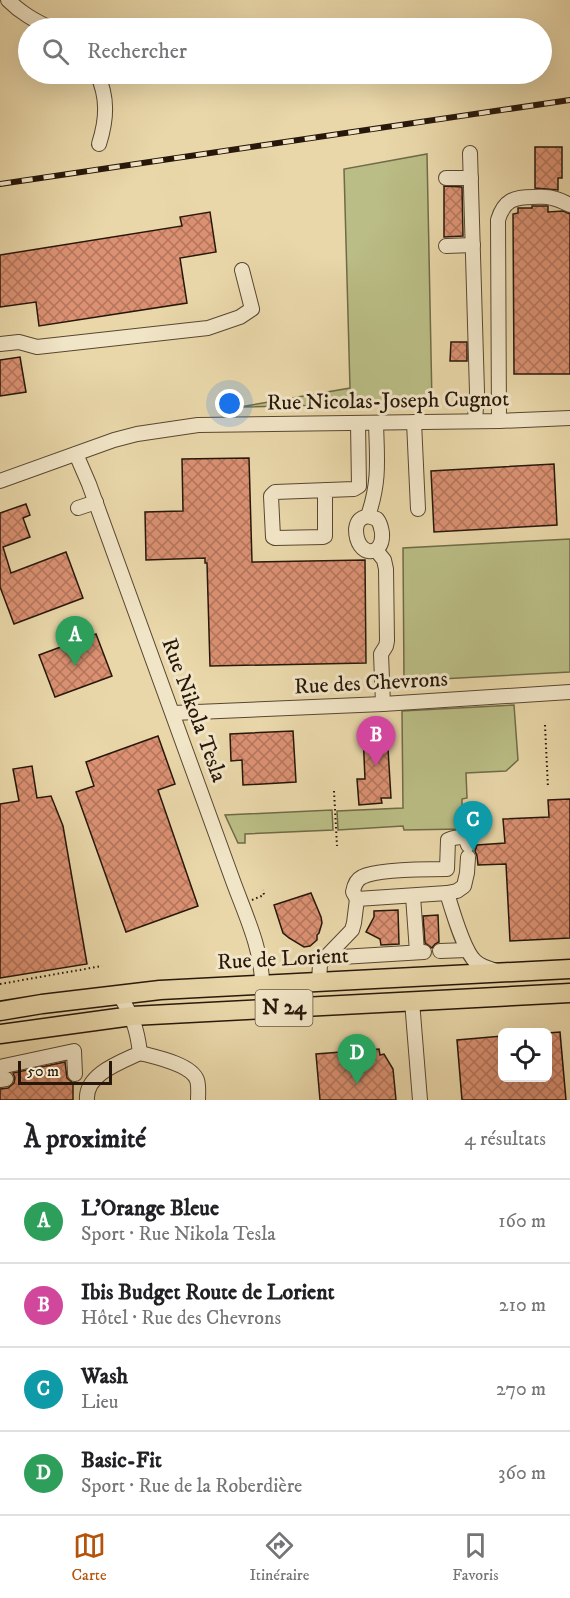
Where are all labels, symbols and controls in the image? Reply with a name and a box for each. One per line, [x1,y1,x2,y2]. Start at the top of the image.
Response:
search box [18,18,552,84]
icon: search [39,35,72,68]
text: Rechercher [87,38,187,65]
street label: Rue Nicolas-Joseph Cugnot [267,385,509,417]
your location [215,389,244,418]
pin: A [56,616,94,666]
street label: Rue Nikola Tesla [155,634,233,786]
street label: Rue des Chevrons [293,665,449,701]
pin: B [356,716,395,766]
pin: C [454,802,492,851]
street label: Rue de Lorient [217,942,349,976]
road number: N 24 [256,990,312,1026]
map controls [498,1028,552,1082]
button: locate [498,1028,552,1082]
pin: D [338,1034,376,1084]
scale bar [18,1058,112,1086]
text: 50 m [27,1061,59,1081]
text: À proximité [24,1123,146,1156]
text: 4 résultats [464,1127,546,1152]
text: L'Orange Bleue [81,1195,219,1222]
text: A [37,1209,50,1234]
text: 160 m [498,1209,546,1234]
text: Sport · Rue Nikola Tesla [81,1222,276,1247]
text: Ibis Budget Route de Lorient [81,1279,335,1306]
text: B [37,1293,50,1318]
text: 210 m [499,1293,546,1318]
text: Hôtel · Rue des Chevrons [81,1306,281,1331]
text: Wash [81,1363,128,1390]
text: C [37,1377,50,1402]
text: 270 m [496,1377,546,1402]
text: Lieu [81,1390,119,1415]
text: Basic-Fit [81,1447,162,1474]
text: D [36,1461,51,1486]
text: 360 m [498,1461,546,1486]
text: Sport · Rue de la Roberdière [81,1474,302,1499]
tab: Carte [71,1529,107,1585]
tab: Itinéraire [249,1529,309,1585]
tab: Favoris [452,1529,499,1585]

